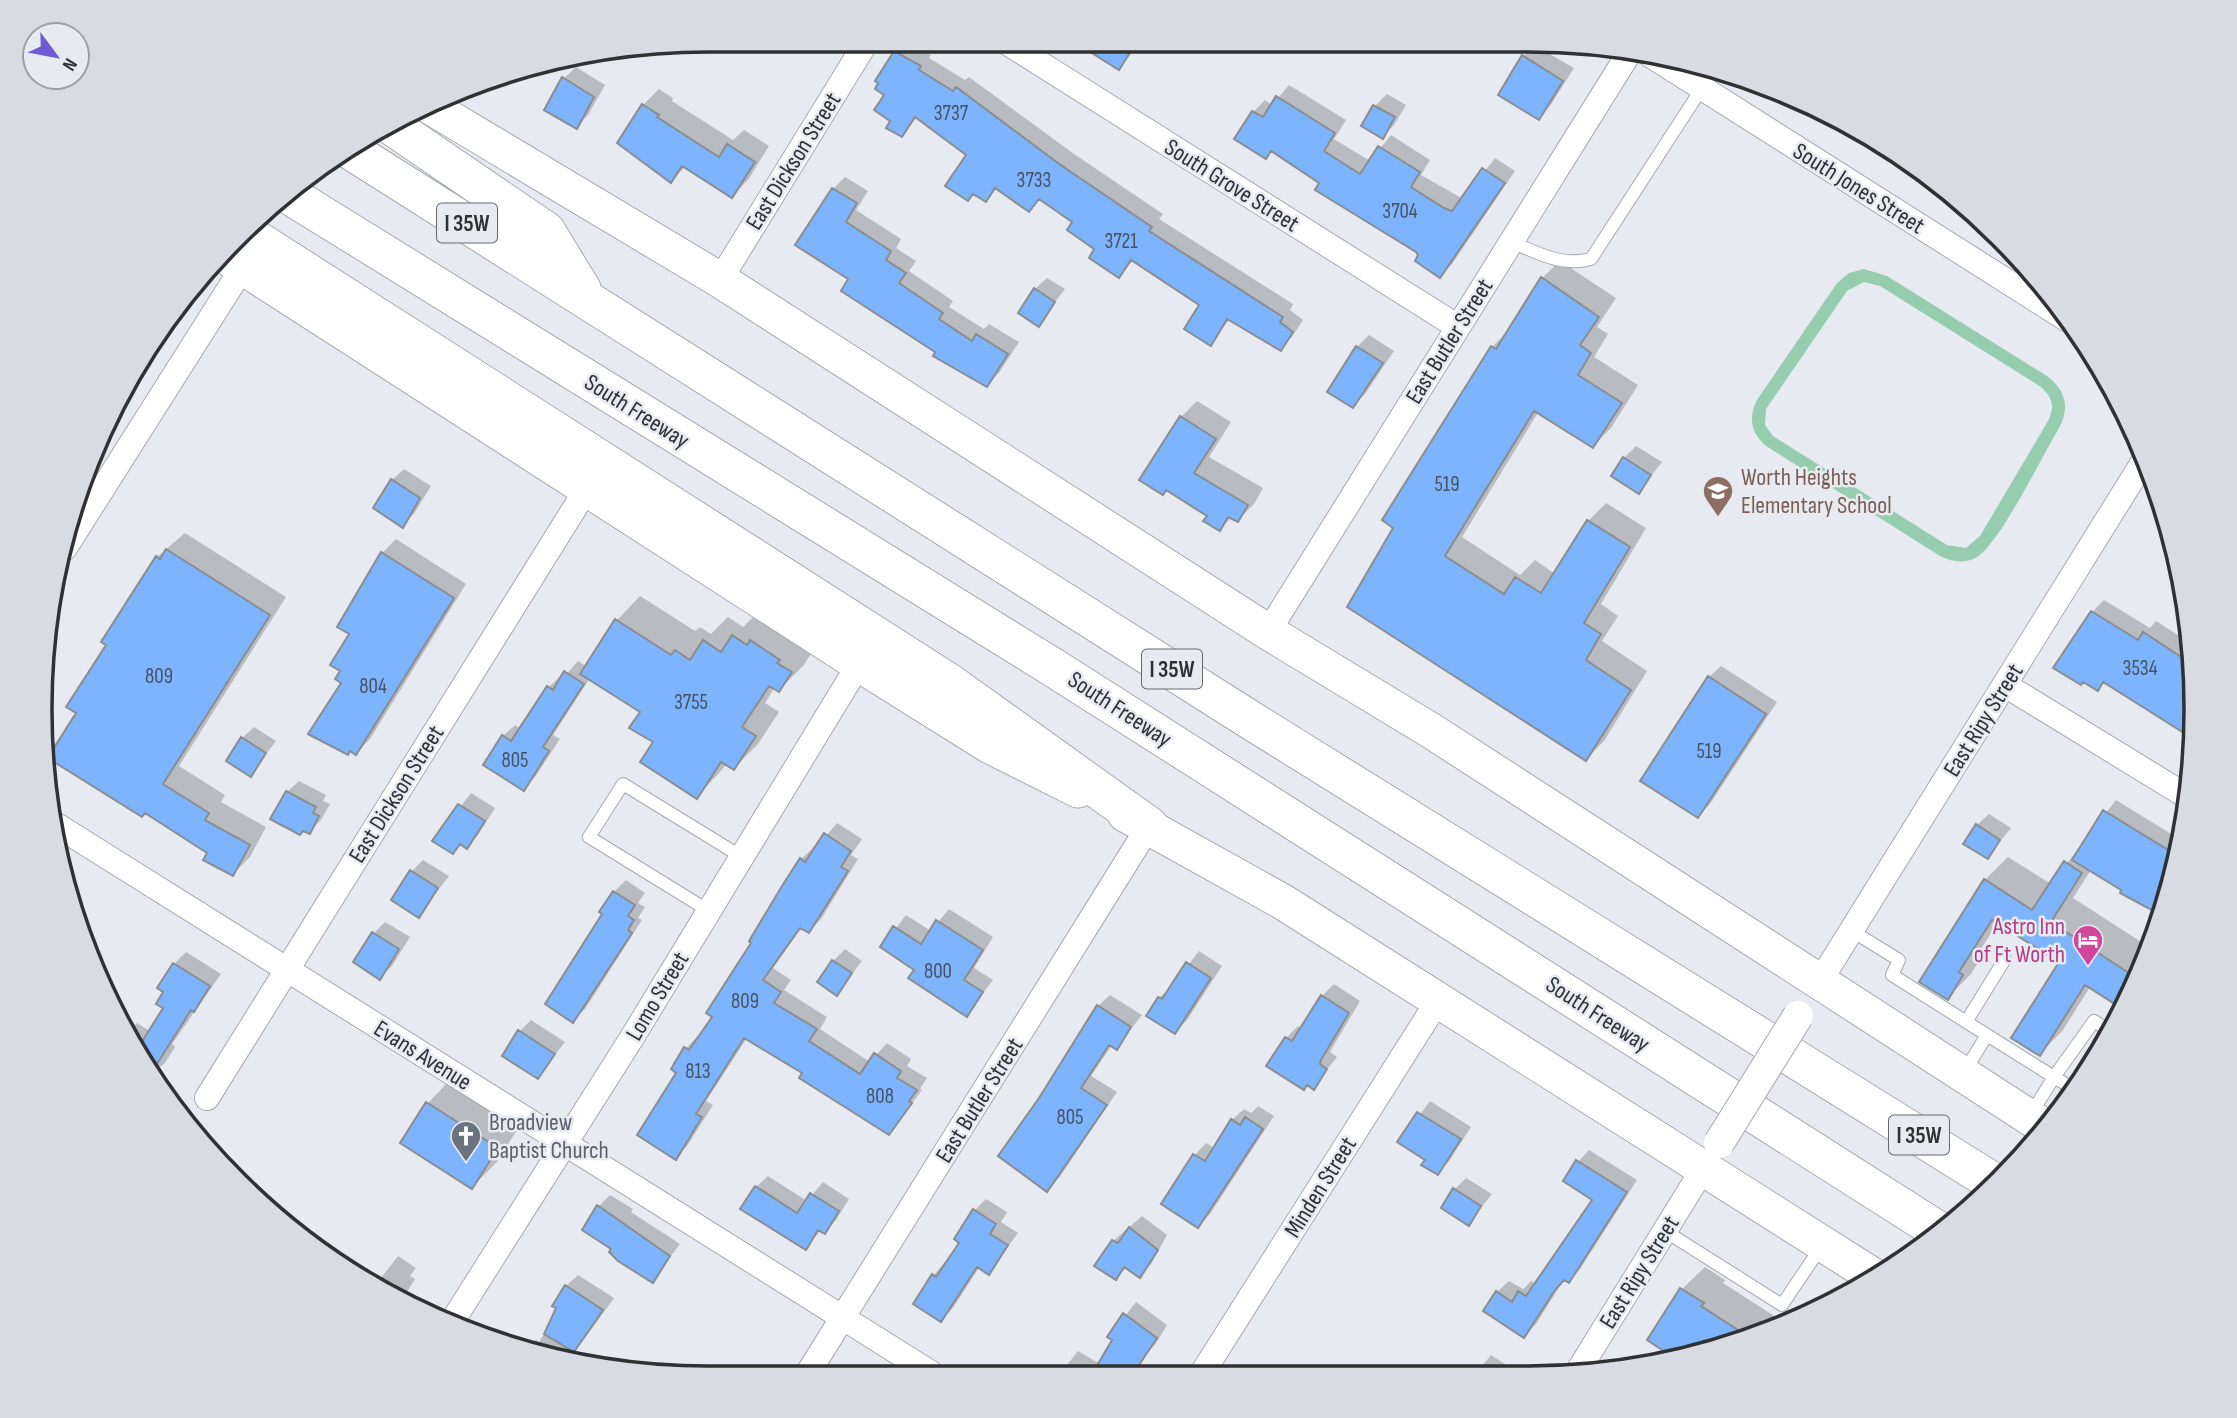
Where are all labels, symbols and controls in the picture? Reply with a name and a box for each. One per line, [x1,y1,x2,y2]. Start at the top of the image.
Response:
north arrow [21,21,91,91]
text: N [57,54,82,75]
street label: East Dickson Street [740,87,847,235]
house number: 3737 [934,101,969,126]
street label: South Grove Street [1159,133,1304,238]
street label: South Jones Street [1788,137,1930,240]
house number: 3733 [1017,168,1051,193]
house number: 3704 [1382,199,1418,224]
road number: I 35W [437,204,497,243]
house number: 3721 [1104,229,1138,254]
street label: East Butler Street [1399,273,1499,409]
street label: South Freeway [579,368,694,455]
place label: Worth Heights Elementary School [1741,463,1892,520]
house number: 519 [1434,472,1460,497]
school or university icon: Worth Heights Elementary School [1701,474,1735,518]
road number: I 35W [1142,650,1202,688]
house number: 3534 [2123,656,2158,681]
street label: East Ripy Street [1937,658,2030,782]
house number: 809 [145,664,173,689]
street label: South Freeway [1062,665,1177,754]
house number: 804 [359,674,387,699]
house number: 3755 [674,690,708,715]
street label: East Dickson Street [343,720,450,868]
house number: 519 [1696,739,1722,764]
house number: 805 [502,748,529,773]
place label: Astro Inn of Ft Worth [1974,912,2065,969]
hotel icon: Astro Inn of Ft Worth [2071,923,2105,967]
street label: Lomo Street [620,947,695,1046]
house number: 800 [924,959,952,984]
street label: South Freeway [1540,970,1655,1059]
house number: 809 [731,989,759,1014]
street label: Evans Avenue [369,1014,477,1097]
street label: East Butler Street [929,1032,1029,1168]
house number: 813 [685,1059,711,1084]
house number: 808 [866,1084,894,1109]
house number: 805 [1057,1105,1084,1130]
place label: Broadview Baptist Church [489,1108,609,1165]
road number: I 35W [1889,1116,1949,1154]
church icon: Broadview Baptist Church [449,1119,483,1163]
street label: Minden Street [1278,1132,1363,1243]
street label: East Ripy Street [1593,1210,1686,1334]

